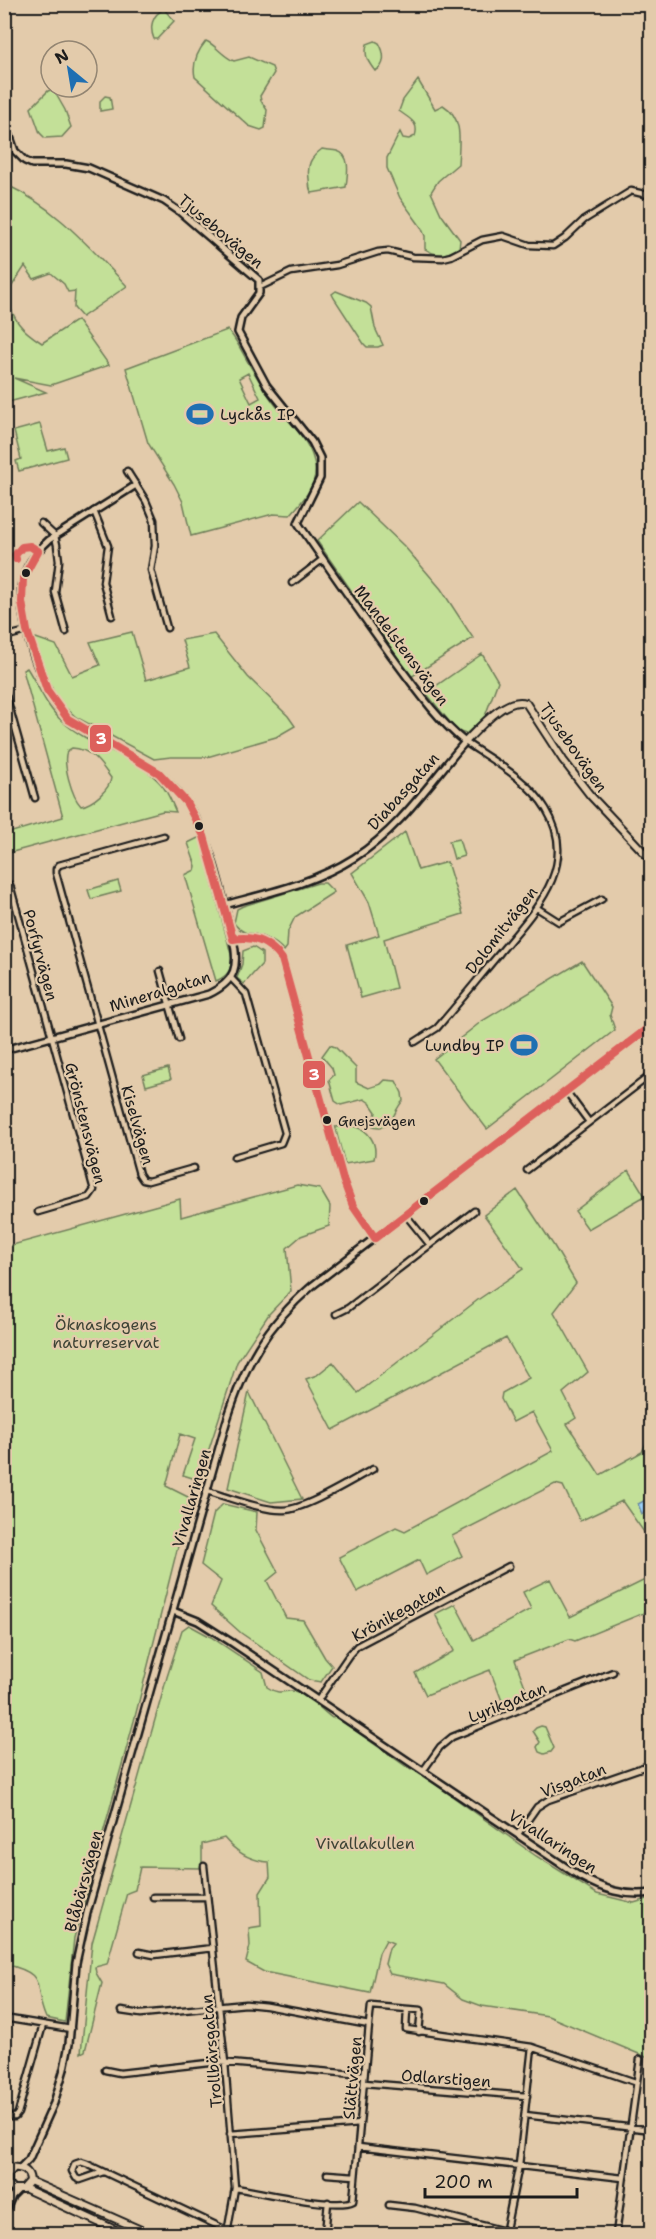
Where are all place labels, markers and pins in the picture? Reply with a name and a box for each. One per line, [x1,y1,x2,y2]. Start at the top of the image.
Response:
sports icon: Lyckås IP [185,399,215,429]
place label: Lyckås IP [220,404,295,425]
unlabelled marker [20,567,32,579]
unlabelled marker [193,820,205,832]
sports icon: Lundby IP [509,1030,539,1060]
place label: Lundby IP [425,1035,504,1056]
place label: Gnejsvägen [338,1112,416,1130]
marker: Gnejsvägen [321,1114,333,1126]
unlabelled marker [418,1195,430,1207]

